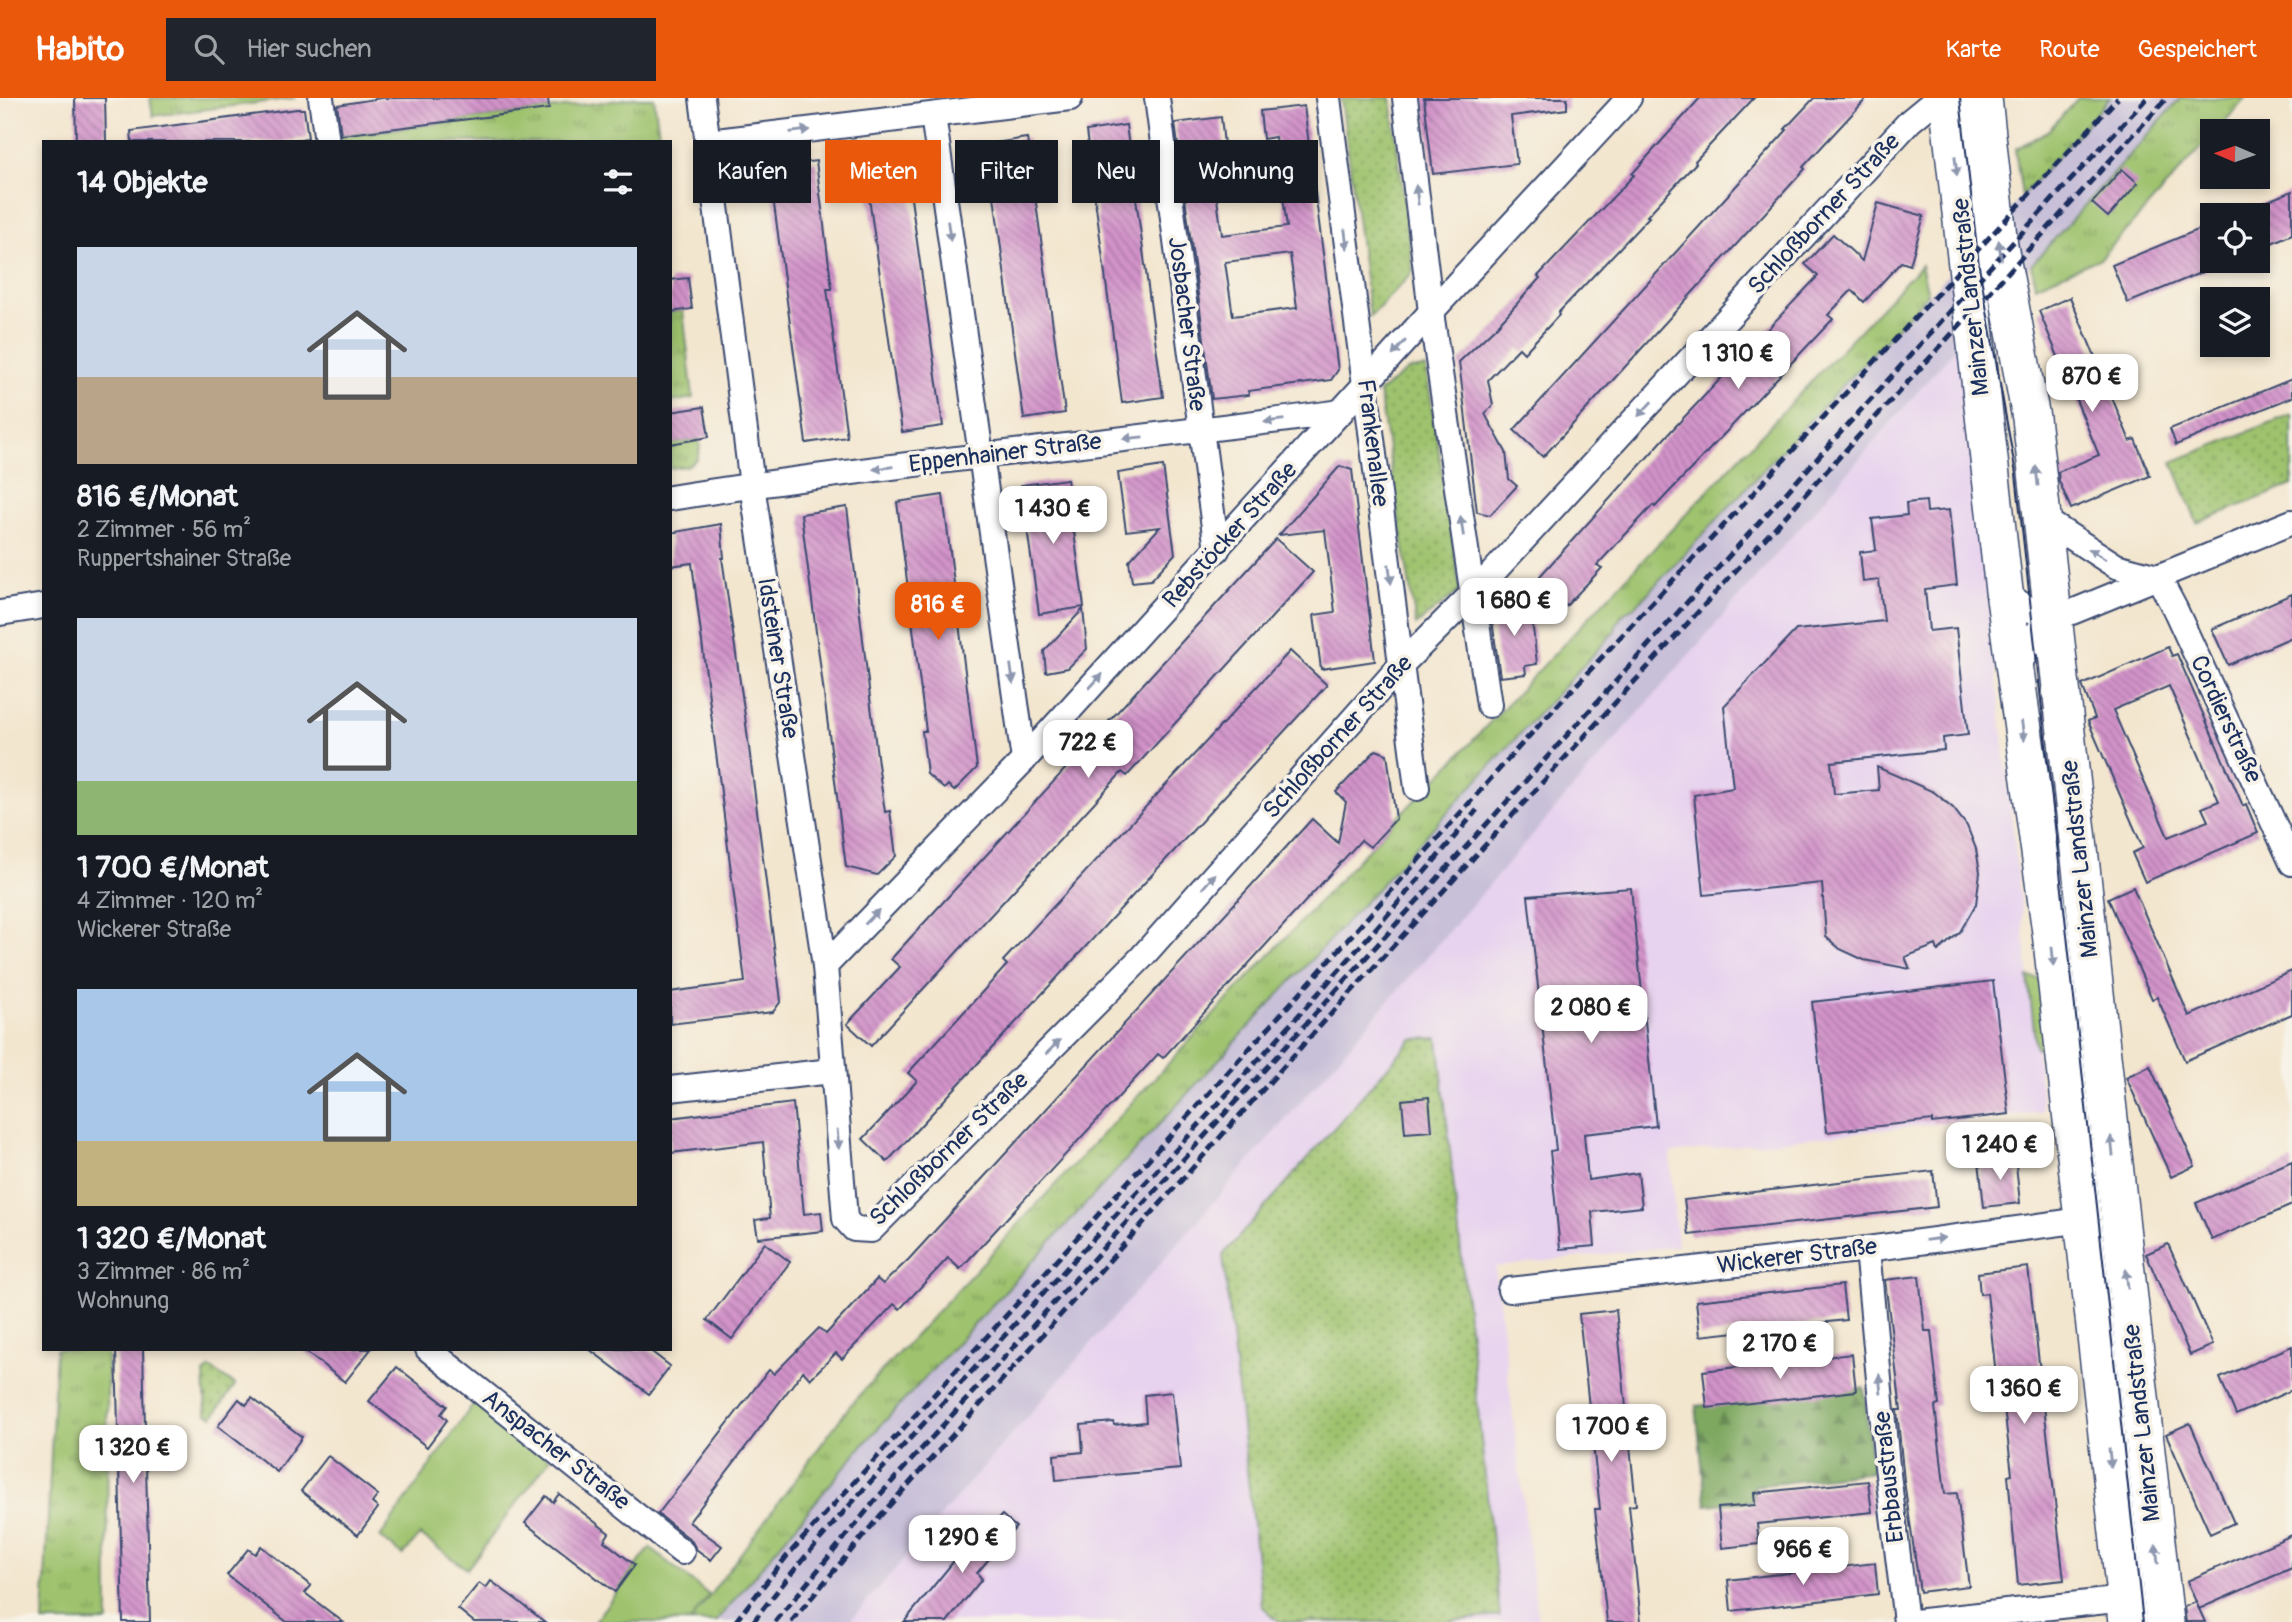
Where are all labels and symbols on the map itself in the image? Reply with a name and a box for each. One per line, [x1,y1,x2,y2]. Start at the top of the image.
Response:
north arrow [2200,119,2270,189]
one-way arrow [789,125,811,136]
street label: Schloßborner Straße [1742,127,1906,301]
one-way arrow [1951,155,1962,177]
one-way arrow [1411,184,1422,206]
street label: Mainzer Landstraße [1946,197,1996,397]
one-way arrow [944,220,955,242]
one-way arrow [1341,228,1352,250]
street label: Josbacher Straße [1162,235,1212,413]
one-way arrow [1994,238,2005,260]
pin: 1 310 € [1673,331,1803,391]
one-way arrow [1391,340,1407,357]
pin: 870 € [2043,354,2141,414]
street label: Frankenallee [1351,378,1395,509]
one-way arrow [1637,400,1653,417]
one-way arrow [1262,416,1284,427]
street label: Eppenhainer Straße [907,427,1103,479]
one-way arrow [1122,433,1144,444]
street label: Rebstöcker Straße [1157,456,1304,614]
one-way arrow [872,462,894,473]
one-way arrow [2032,465,2043,487]
pin: 1 430 € [988,486,1118,546]
one-way arrow [1457,515,1468,537]
one-way arrow [2087,548,2106,561]
one-way arrow [1385,563,1396,585]
street label: Idsteiner Straße [751,576,805,741]
pin: 1 680 € [1449,578,1579,638]
pin: 816 € [889,582,987,642]
street label: Schloßborner Straße [1257,649,1419,825]
street label: Cordierstraße [2184,651,2268,787]
one-way arrow [1006,664,1017,686]
one-way arrow [1088,673,1104,690]
pin: 722 € [1039,720,1137,780]
one-way arrow [2018,721,2029,743]
street label: Mainzer Landstraße [2055,759,2105,959]
one-way arrow [1201,872,1217,890]
one-way arrow [863,909,880,925]
one-way arrow [2048,946,2059,968]
pin: 2 080 € [1526,986,1656,1045]
one-way arrow [1045,1039,1061,1056]
street label: Schloßborner Straße [863,1066,1035,1232]
pin: 1 240 € [1935,1122,2065,1182]
one-way arrow [833,1128,844,1150]
one-way arrow [2107,1134,2118,1156]
street label: Wickerer Straße [1715,1232,1879,1280]
one-way arrow [1924,1234,1946,1245]
one-way arrow [2121,1268,2132,1290]
pin: 2 170 € [1715,1322,1845,1381]
street label: Mainzer Landstraße [2117,1323,2167,1523]
pin: 1 360 € [1959,1366,2089,1426]
one-way arrow [1874,1372,1885,1394]
street label: Anspacher Straße [476,1383,636,1517]
pin: 1 700 € [1546,1404,1676,1464]
street label: Erbbaustraße [1868,1409,1910,1544]
pin: 1 320 € [68,1426,198,1485]
one-way arrow [2104,1447,2115,1469]
pin: 1 290 € [897,1516,1027,1575]
pin: 966 € [1754,1528,1852,1587]
one-way arrow [2151,1543,2162,1565]

